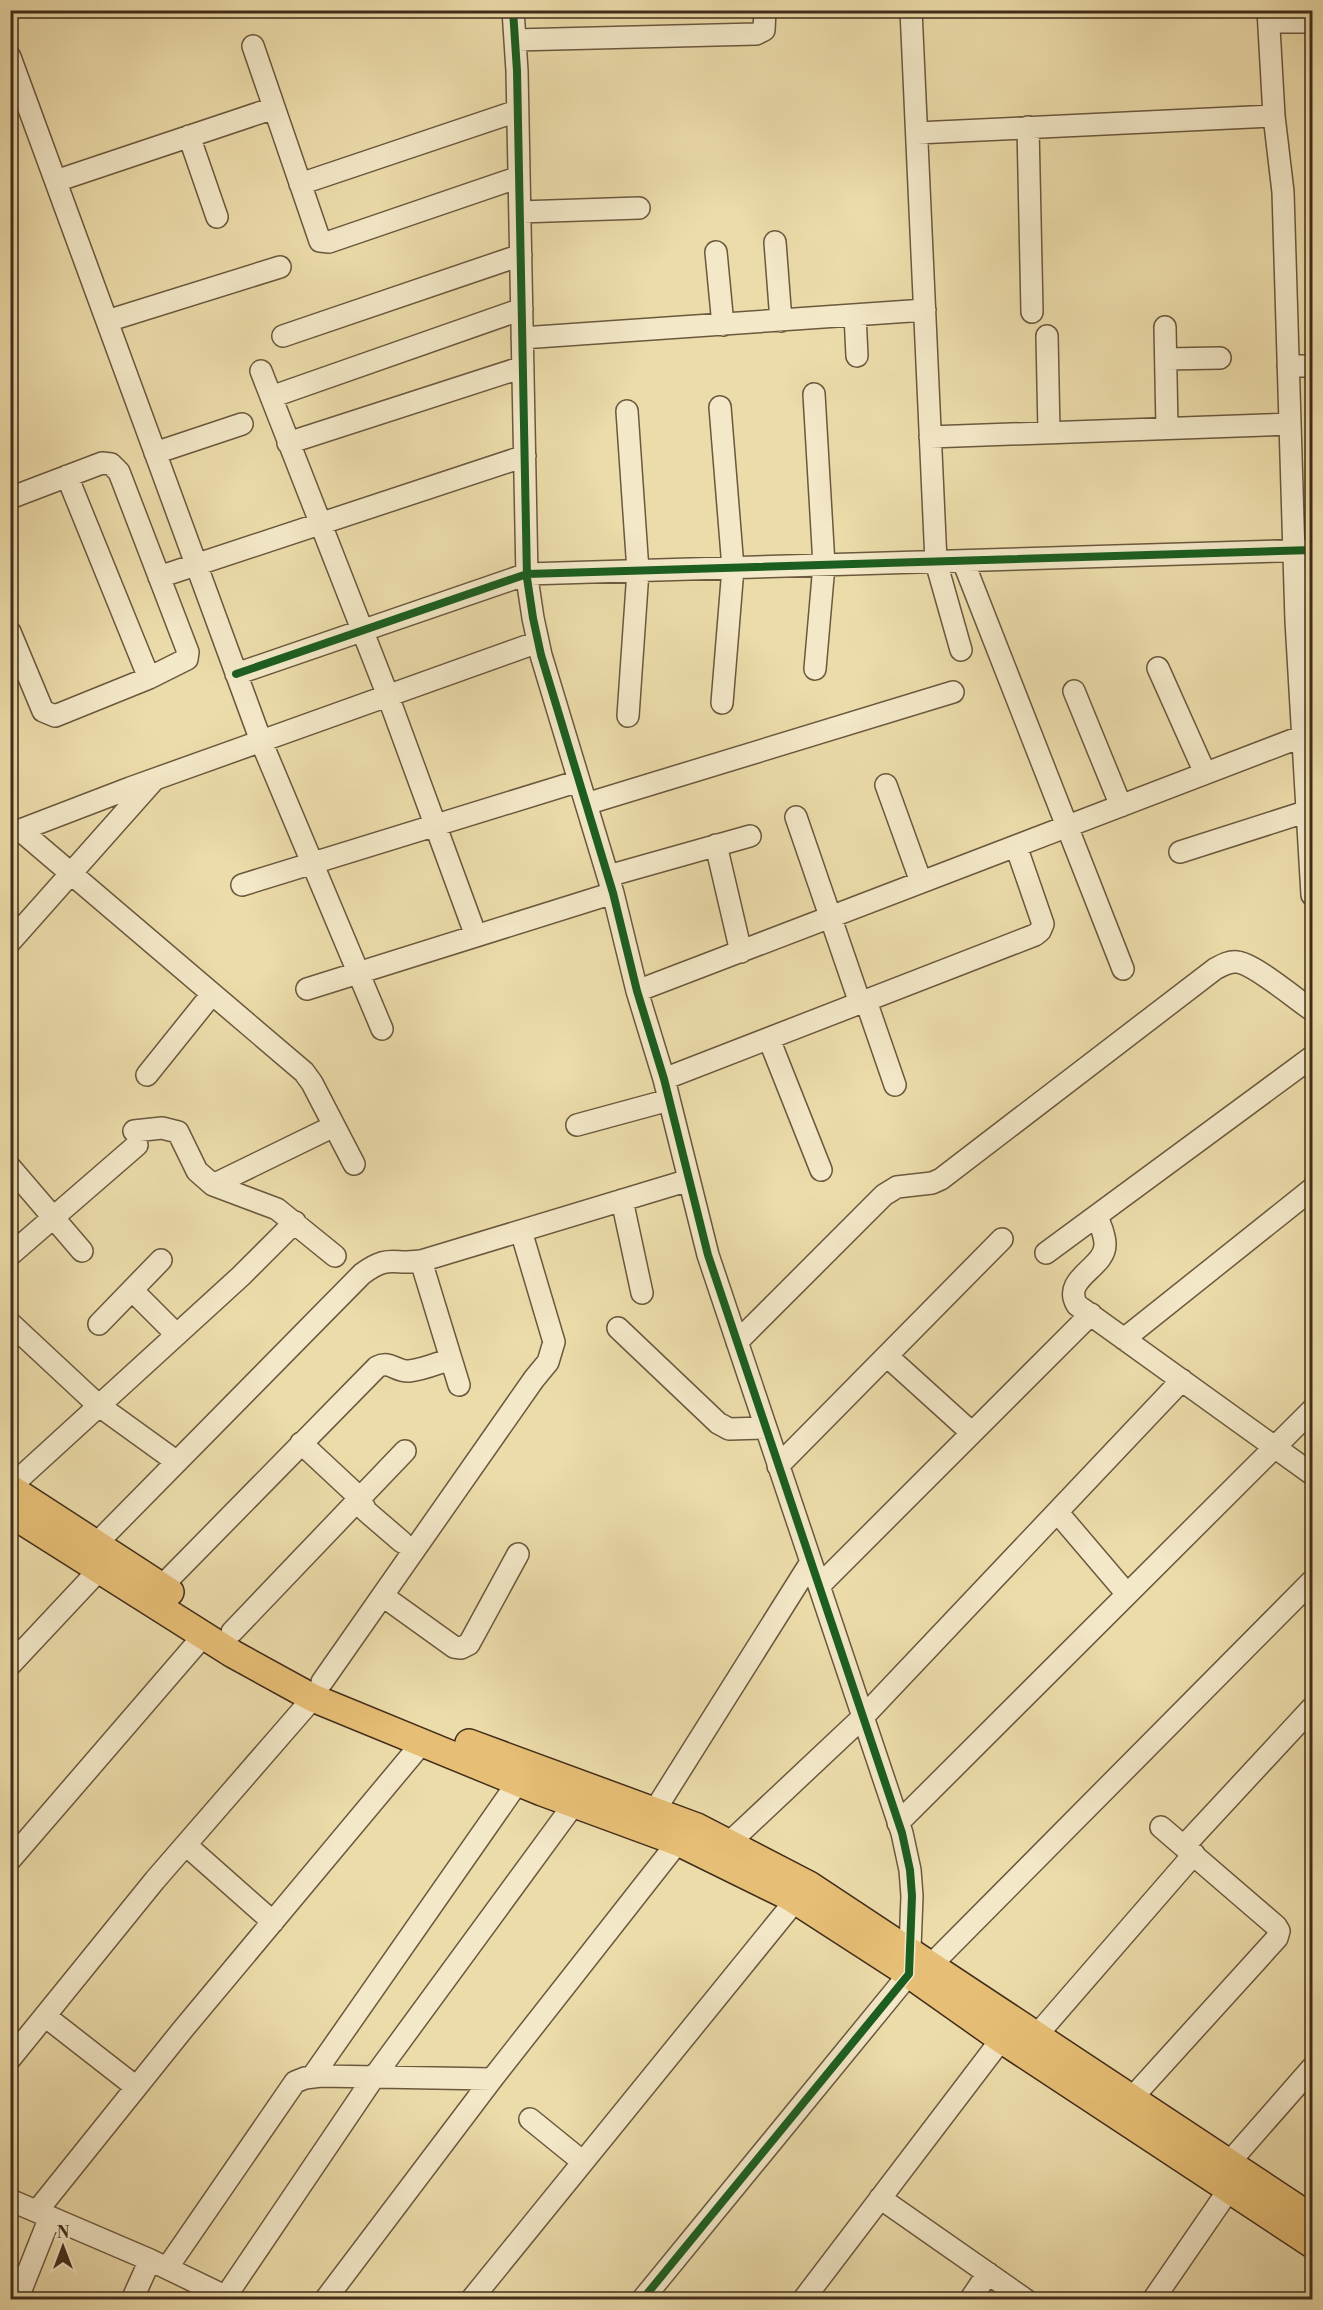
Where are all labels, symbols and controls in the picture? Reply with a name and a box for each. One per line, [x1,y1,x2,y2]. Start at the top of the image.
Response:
north arrow [33,2217,93,2277]
text: N [57,2223,70,2243]

